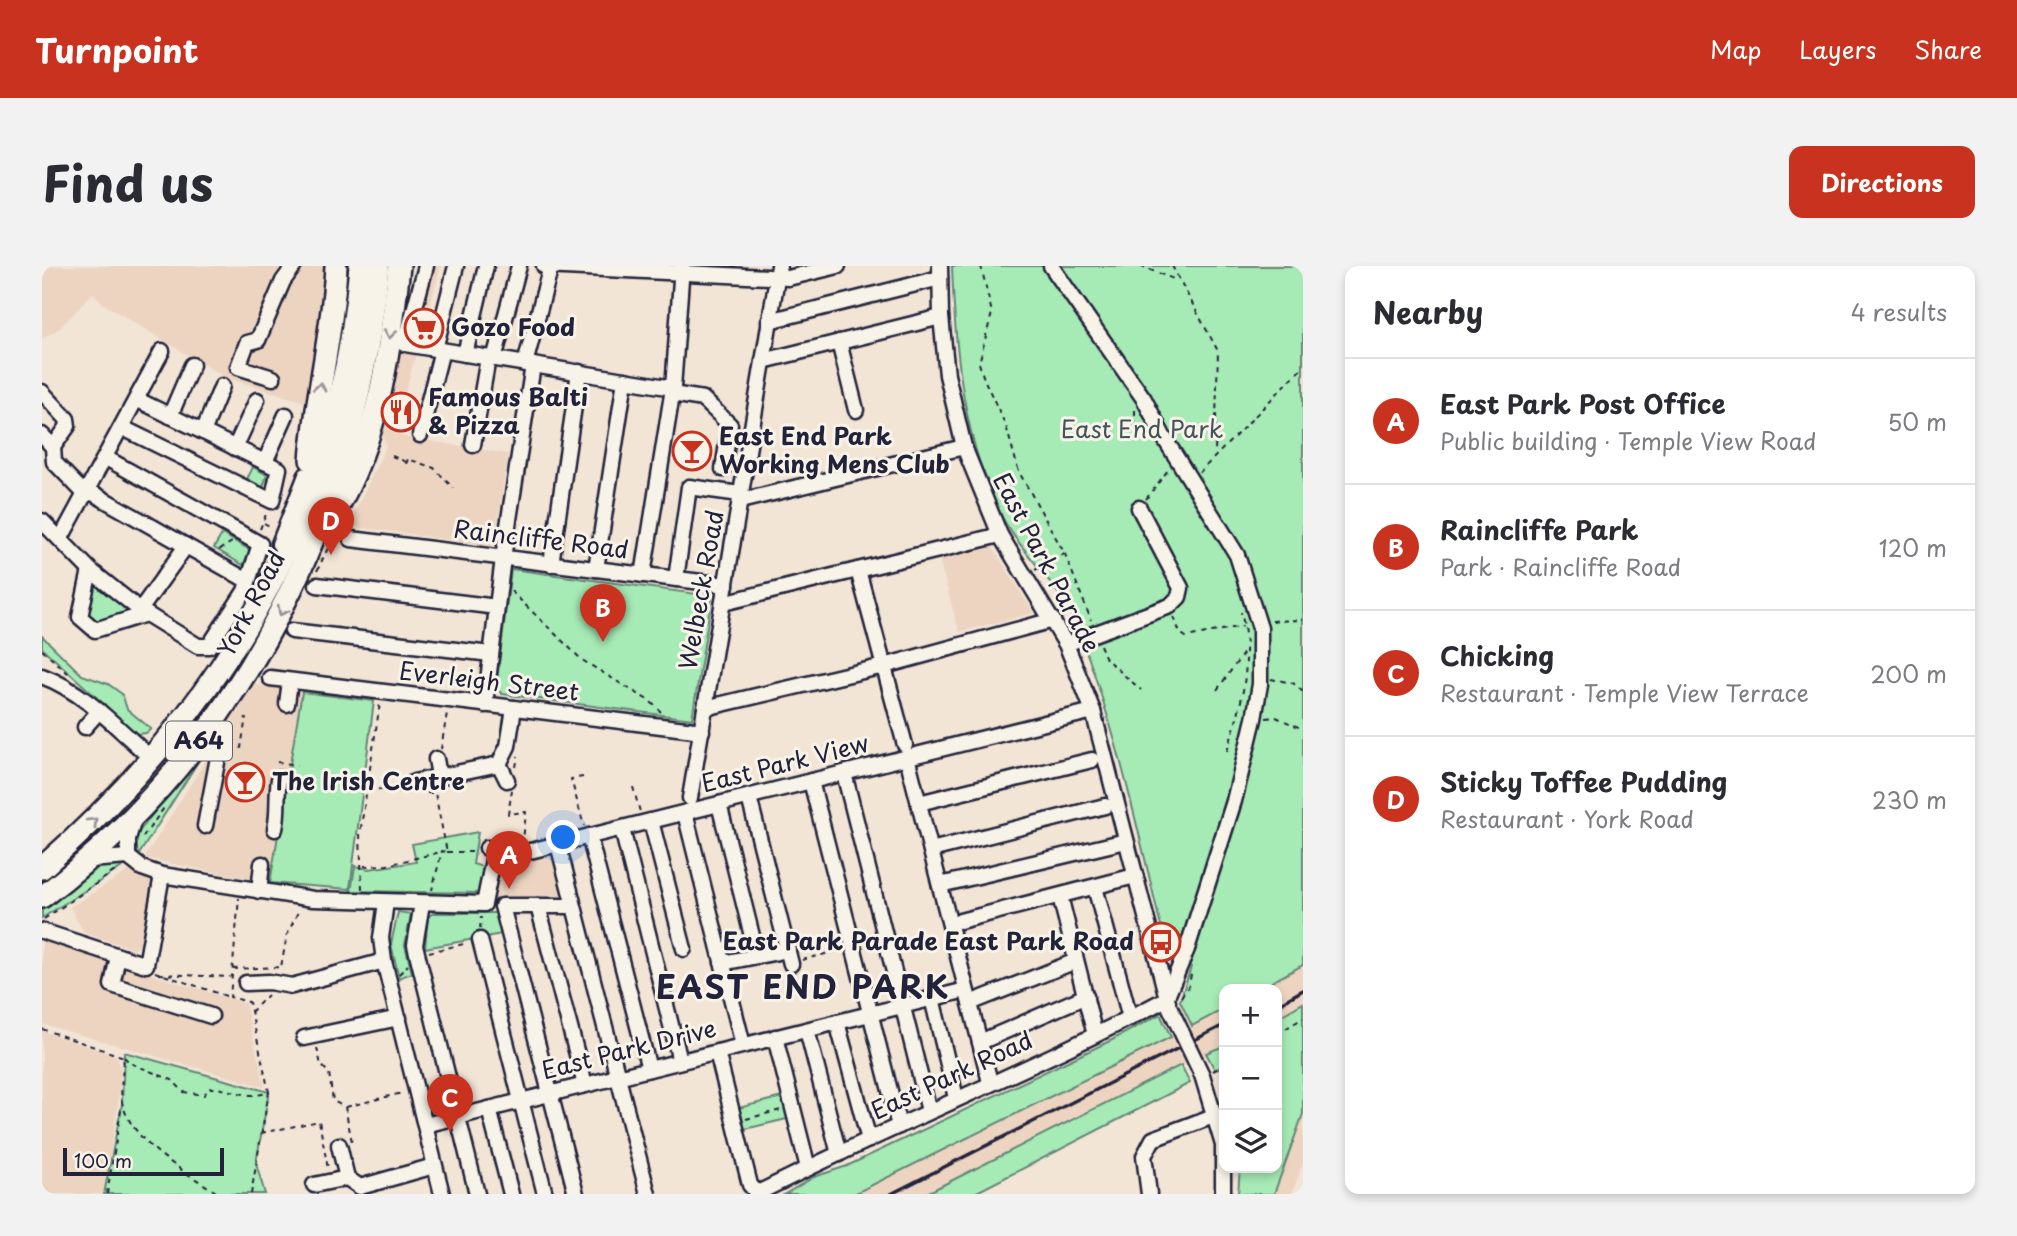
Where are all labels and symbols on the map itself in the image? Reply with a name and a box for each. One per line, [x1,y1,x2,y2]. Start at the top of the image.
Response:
supermarket icon: Gozo Food [403,307,445,349]
place label: Gozo Food [451,308,575,344]
one-way arrow [383,328,398,340]
place label: Famous Balti & Pizza [428,378,588,442]
one-way arrow [312,382,327,394]
restaurant icon: Famous Balti & Pizza [380,391,422,433]
park label: East End Park [1061,410,1223,446]
place label: East End Park Working Mens Club [719,417,950,481]
bar icon: East End Park Working Mens Club [671,430,713,472]
street label: East Park Parade [985,466,1110,658]
pin: D [308,497,354,555]
street label: Welbeck Road [668,507,732,672]
street label: Raincliffe Road [452,509,631,567]
street label: York Road [207,544,293,662]
pin: B [580,584,626,642]
one-way arrow [276,604,290,616]
street label: Everleigh Street [397,651,581,709]
road number: A64 [166,722,232,761]
street label: East Park View [697,724,872,800]
bar icon: The Irish Centre [224,761,266,803]
place label: The Irish Centre [272,762,465,798]
one-way arrow [84,818,97,831]
your location [546,820,580,854]
pin: A [486,831,532,889]
bus stop icon: East Park Parade East Park Road [1140,921,1182,963]
place label: East Park Parade East Park Road [723,922,1134,958]
district label: EAST END PARK [656,962,950,1010]
street label: East Park Drive [537,1009,720,1087]
street label: East Park Road [864,1021,1038,1127]
pin: C [427,1074,473,1132]
scale bar [63,1145,224,1177]

